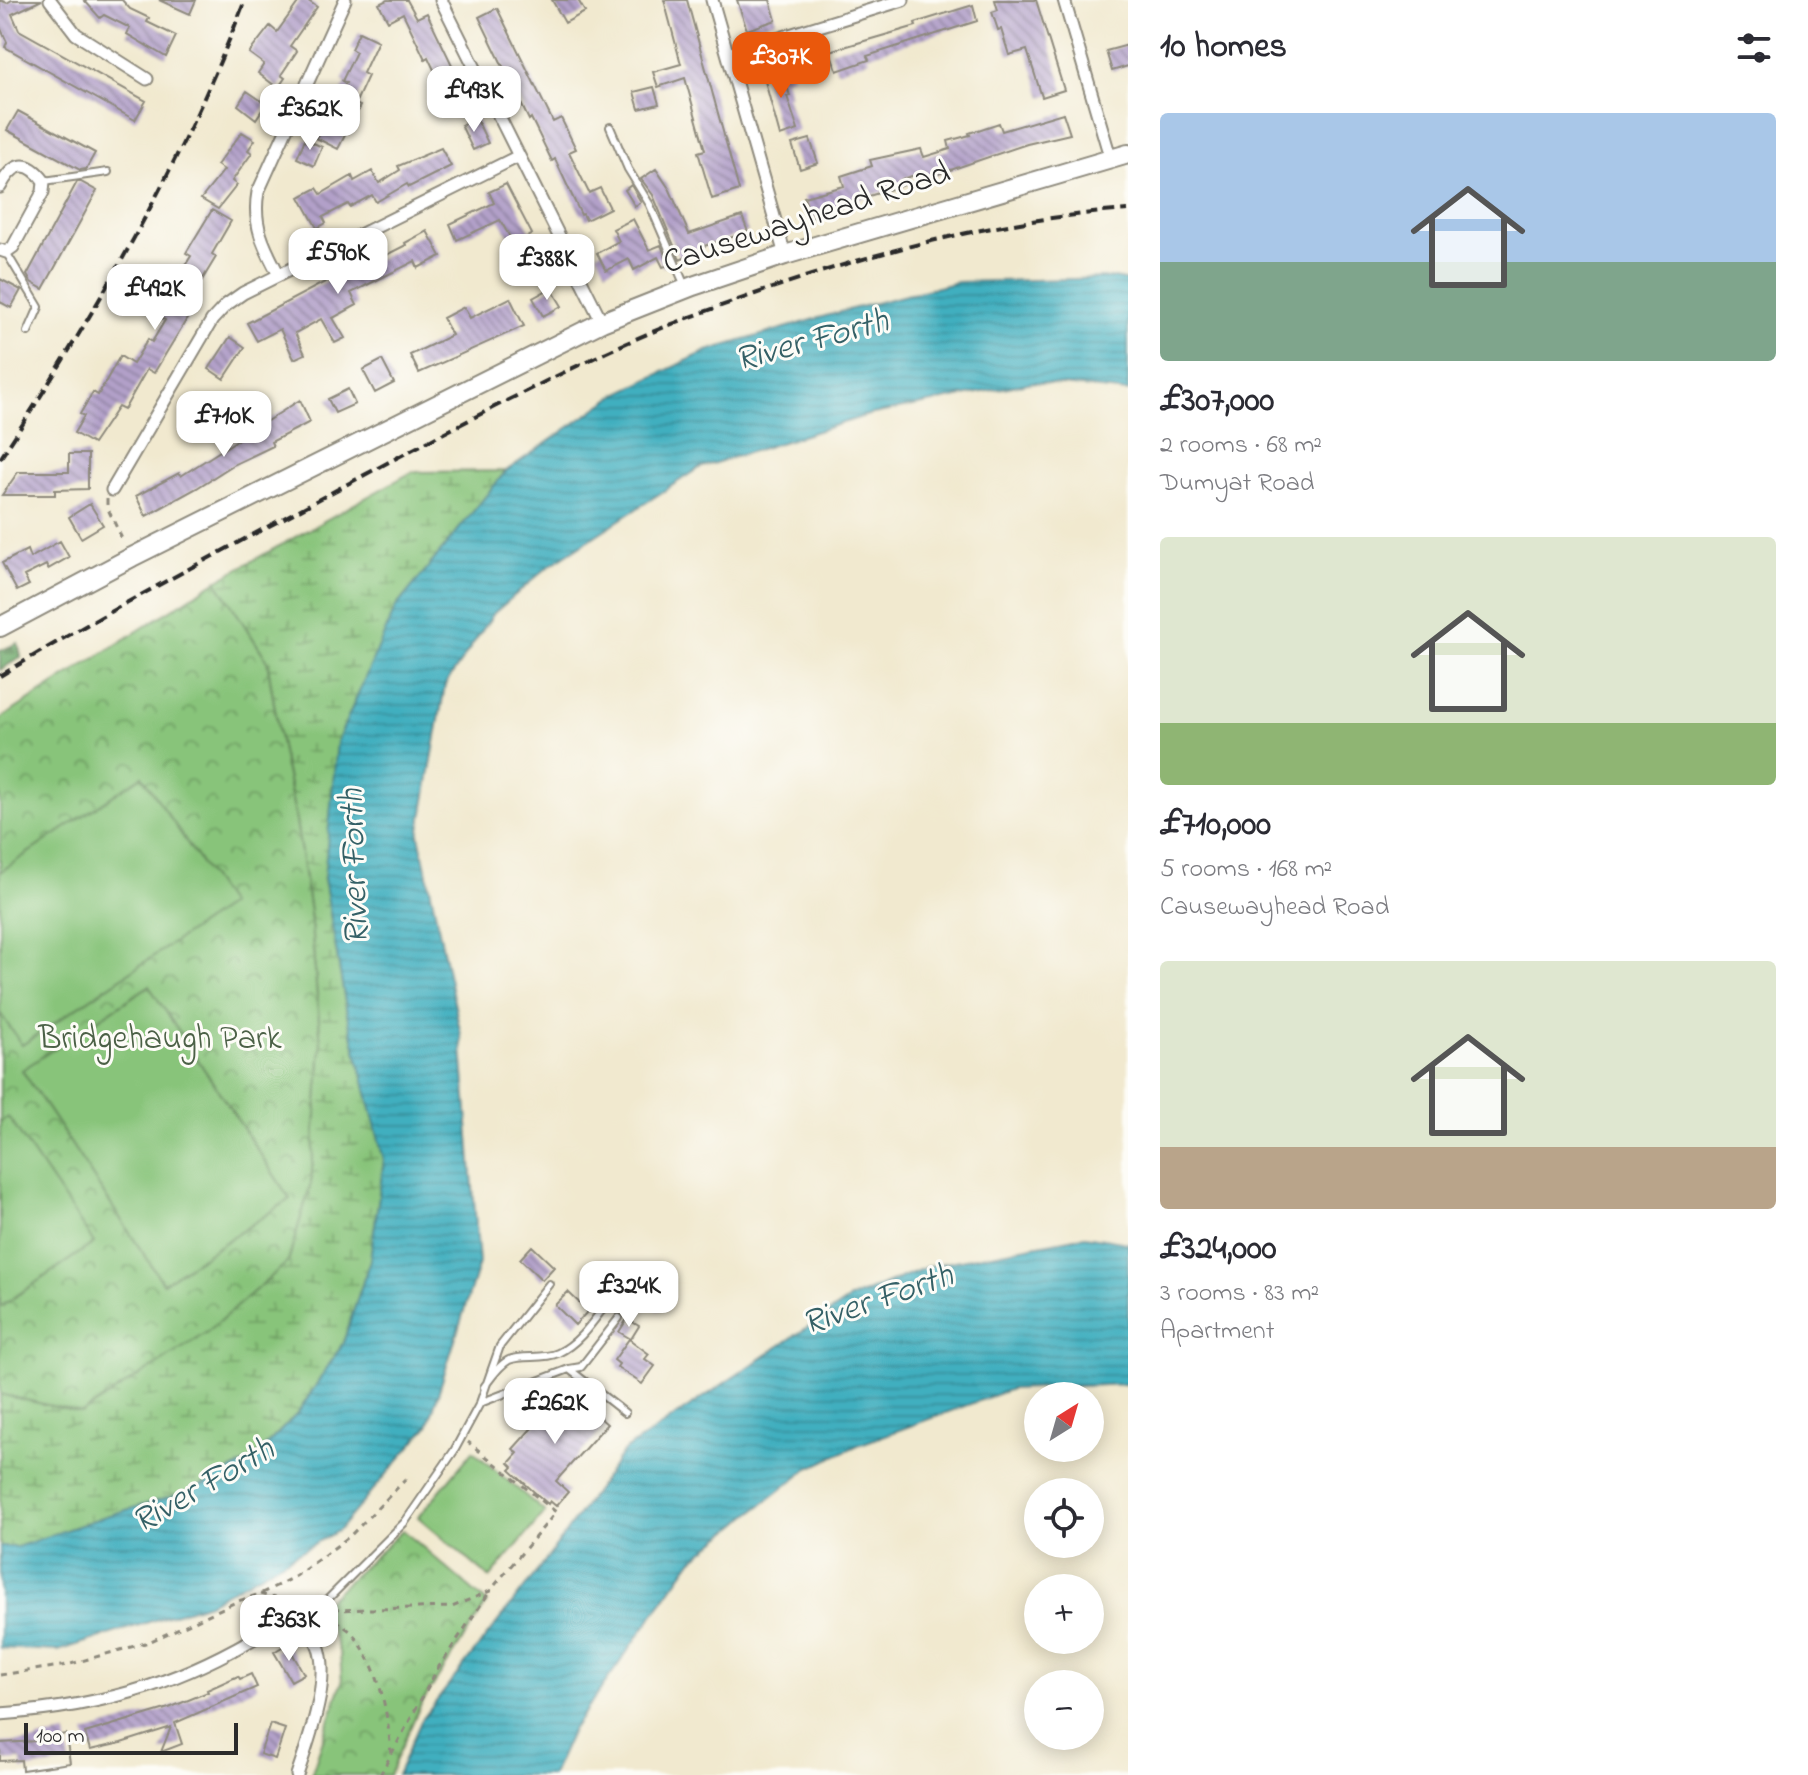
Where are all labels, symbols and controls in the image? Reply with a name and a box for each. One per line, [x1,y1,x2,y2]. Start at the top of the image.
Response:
text: 10 homes [1160,23,1287,73]
icon: filters [1732,26,1776,70]
pin: £307K [725,32,837,100]
text: £307K [750,39,812,77]
pin: £493K [418,66,530,134]
text: £493K [445,73,503,111]
pin: £362K [254,84,366,152]
text: £362K [278,91,342,129]
street label: Causewayhead Road [657,149,957,289]
icon: home [1396,165,1540,309]
pin: £590K [282,228,394,296]
pin: £388K [491,234,603,302]
text: £590K [307,235,369,273]
text: £388K [517,241,577,279]
pin: £492K [99,264,211,332]
text: £492K [125,271,185,309]
water label: River Forth [729,296,895,388]
text: £307,000 [1160,377,1274,427]
pin: £710K [168,391,280,459]
text: £710K [194,398,254,436]
text: 2 rooms · 68 m² [1160,427,1322,465]
text: Dumyat Road [1160,465,1314,503]
icon: home [1396,589,1540,733]
water label: River Forth [327,787,385,946]
text: £710,000 [1160,801,1271,851]
text: 5 rooms · 168 m² [1160,851,1332,889]
text: Causewayhead Road [1160,889,1389,927]
icon: home [1396,1013,1540,1157]
park label: Bridgehaugh Park [37,1015,282,1065]
text: £324,000 [1160,1225,1276,1275]
water label: River Forth [795,1250,962,1352]
pin: £324K [573,1261,685,1329]
text: £324K [597,1268,661,1306]
text: 3 rooms · 83 m² [1160,1275,1319,1313]
text: Apartment [1160,1313,1274,1351]
pin: £262K [499,1378,611,1446]
north arrow [1024,1382,1104,1462]
map controls [1024,1382,1104,1750]
text: £262K [522,1385,588,1423]
water label: River Forth [123,1424,286,1549]
button: locate [1024,1478,1104,1558]
button: + [1024,1574,1104,1654]
pin: £363K [233,1595,345,1663]
text: £363K [258,1602,320,1640]
button: − [1024,1670,1104,1750]
scale bar [24,1719,238,1755]
text: 100 m [36,1721,85,1753]

